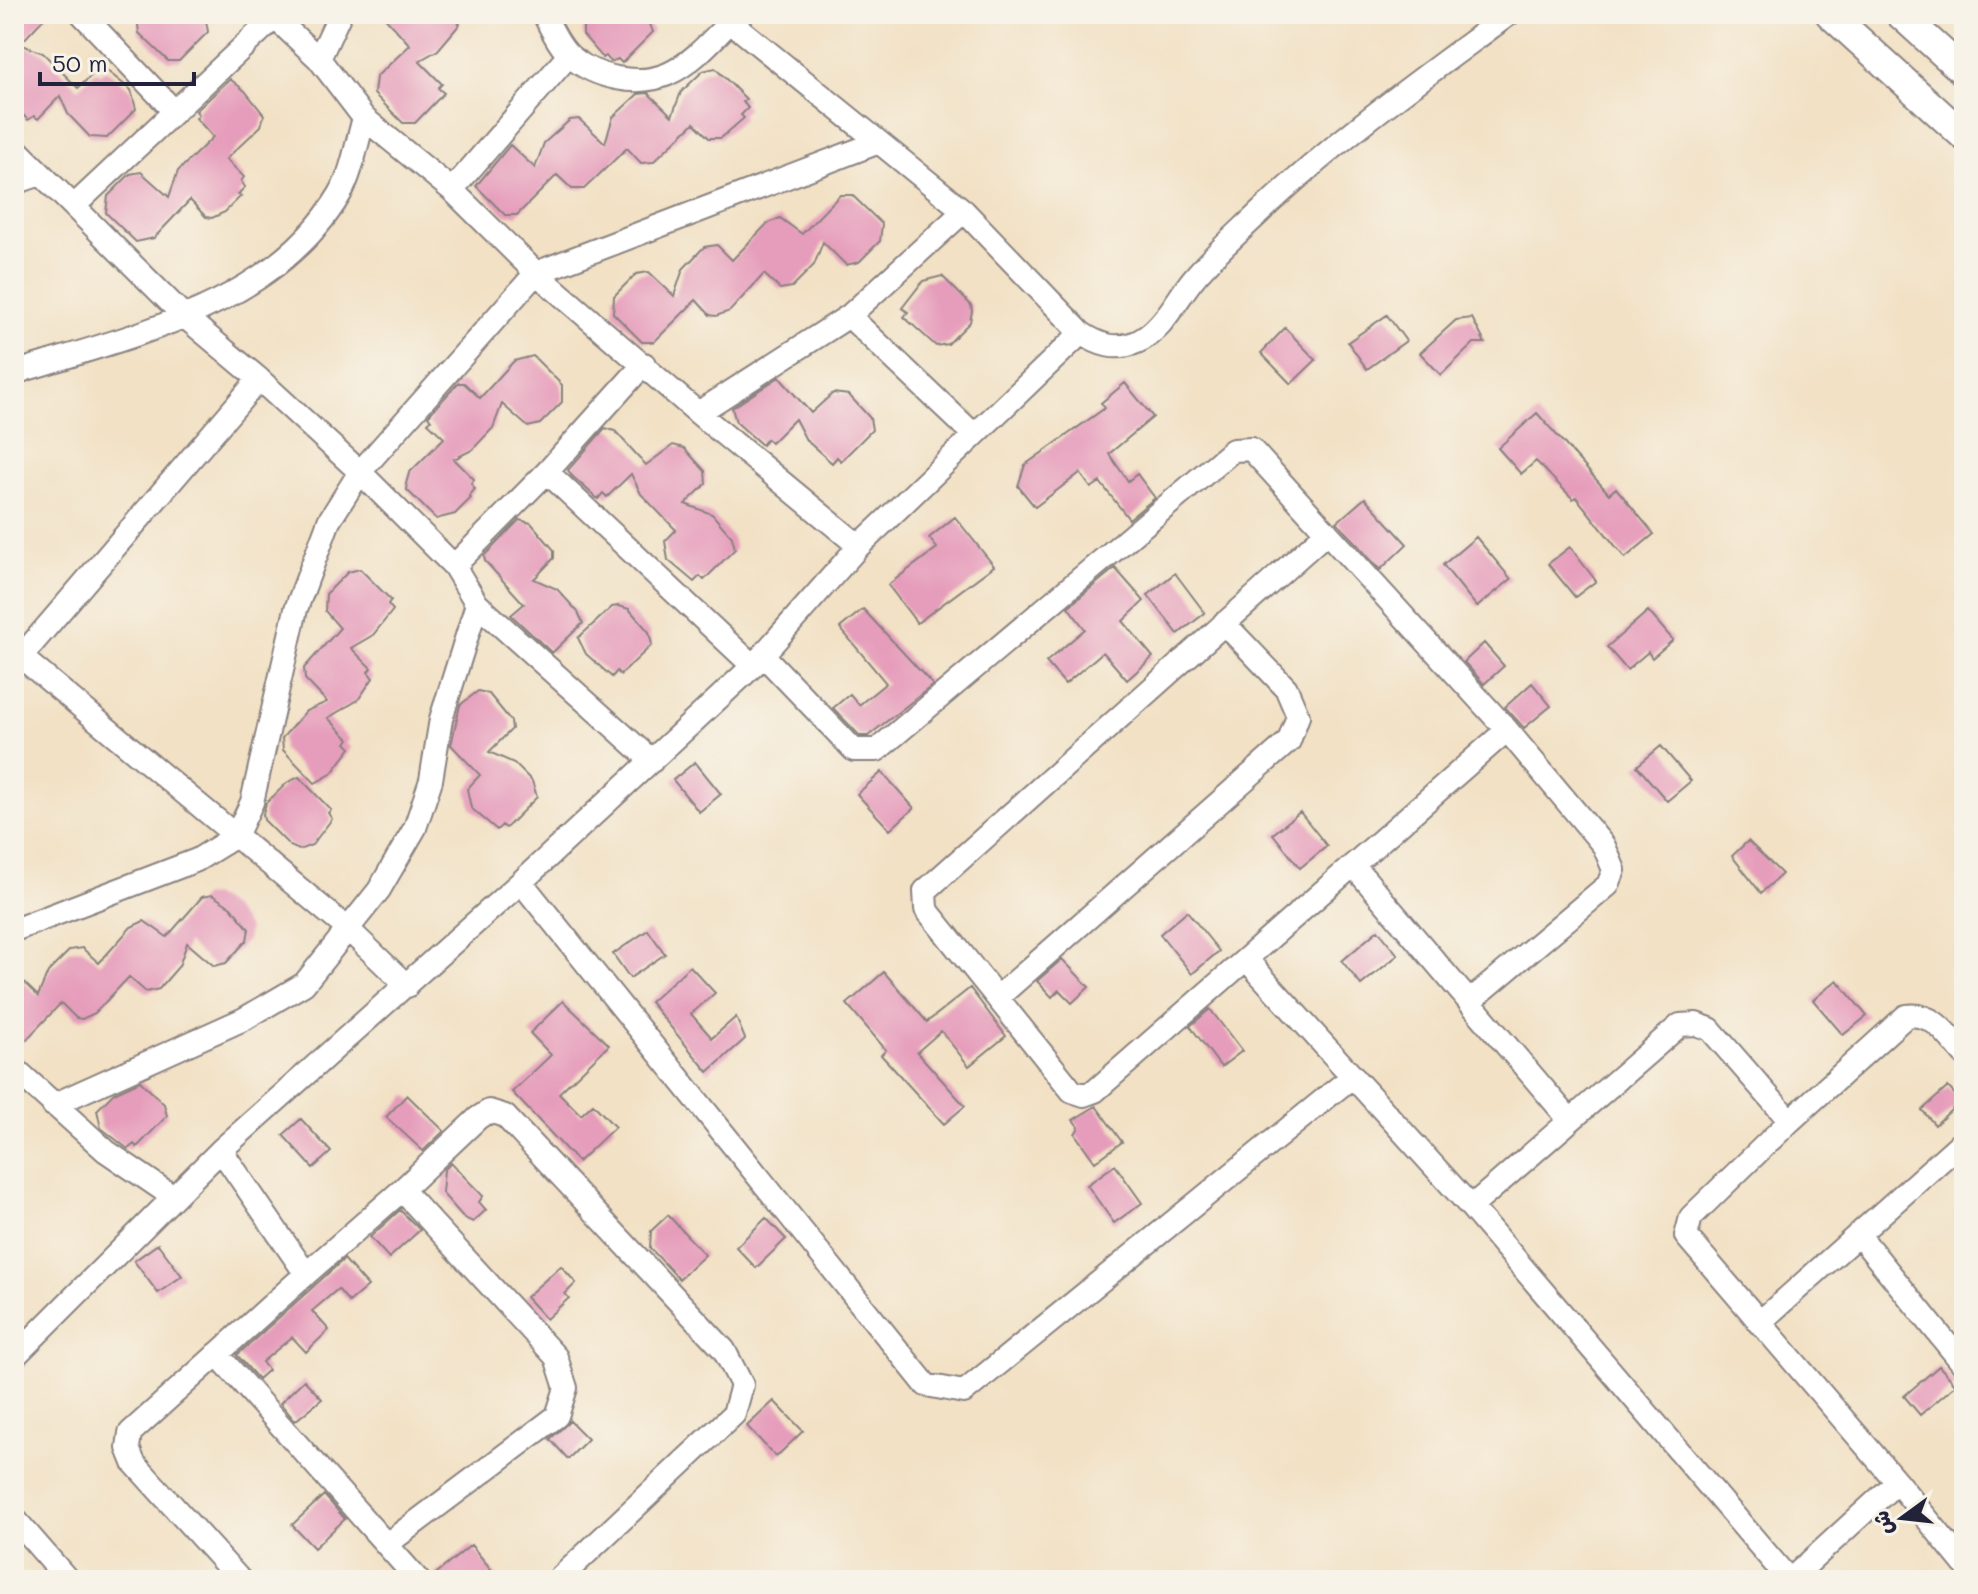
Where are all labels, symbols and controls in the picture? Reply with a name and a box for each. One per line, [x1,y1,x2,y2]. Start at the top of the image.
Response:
scale bar [40,36,194,86]
text: 50 m [52,47,108,78]
north arrow [1862,1478,1942,1558]
text: ش [1865,1508,1899,1539]

